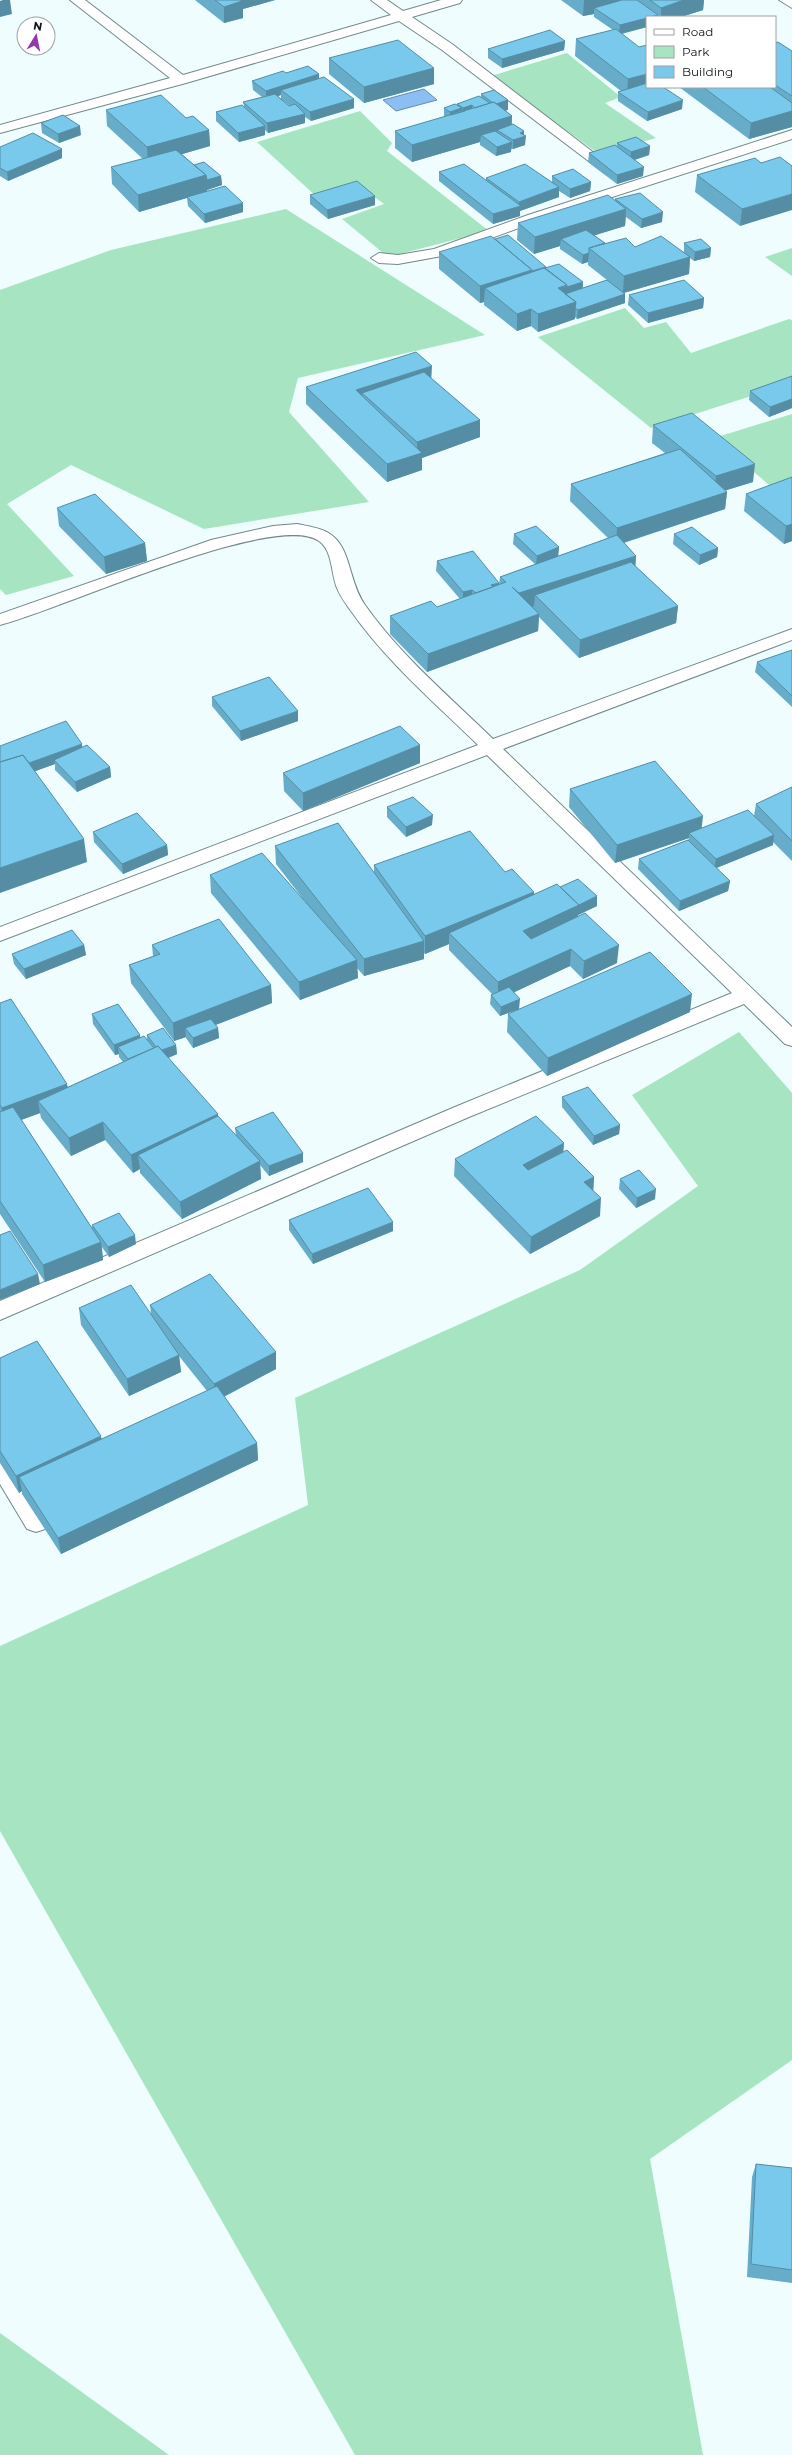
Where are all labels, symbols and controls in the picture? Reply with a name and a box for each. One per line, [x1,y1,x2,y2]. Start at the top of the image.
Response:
north arrow [16,16,56,56]
legend [646,16,776,88]
text: N [32,18,43,34]
text: Road [682,24,713,39]
text: Park [682,44,710,59]
text: Building [682,64,733,79]

